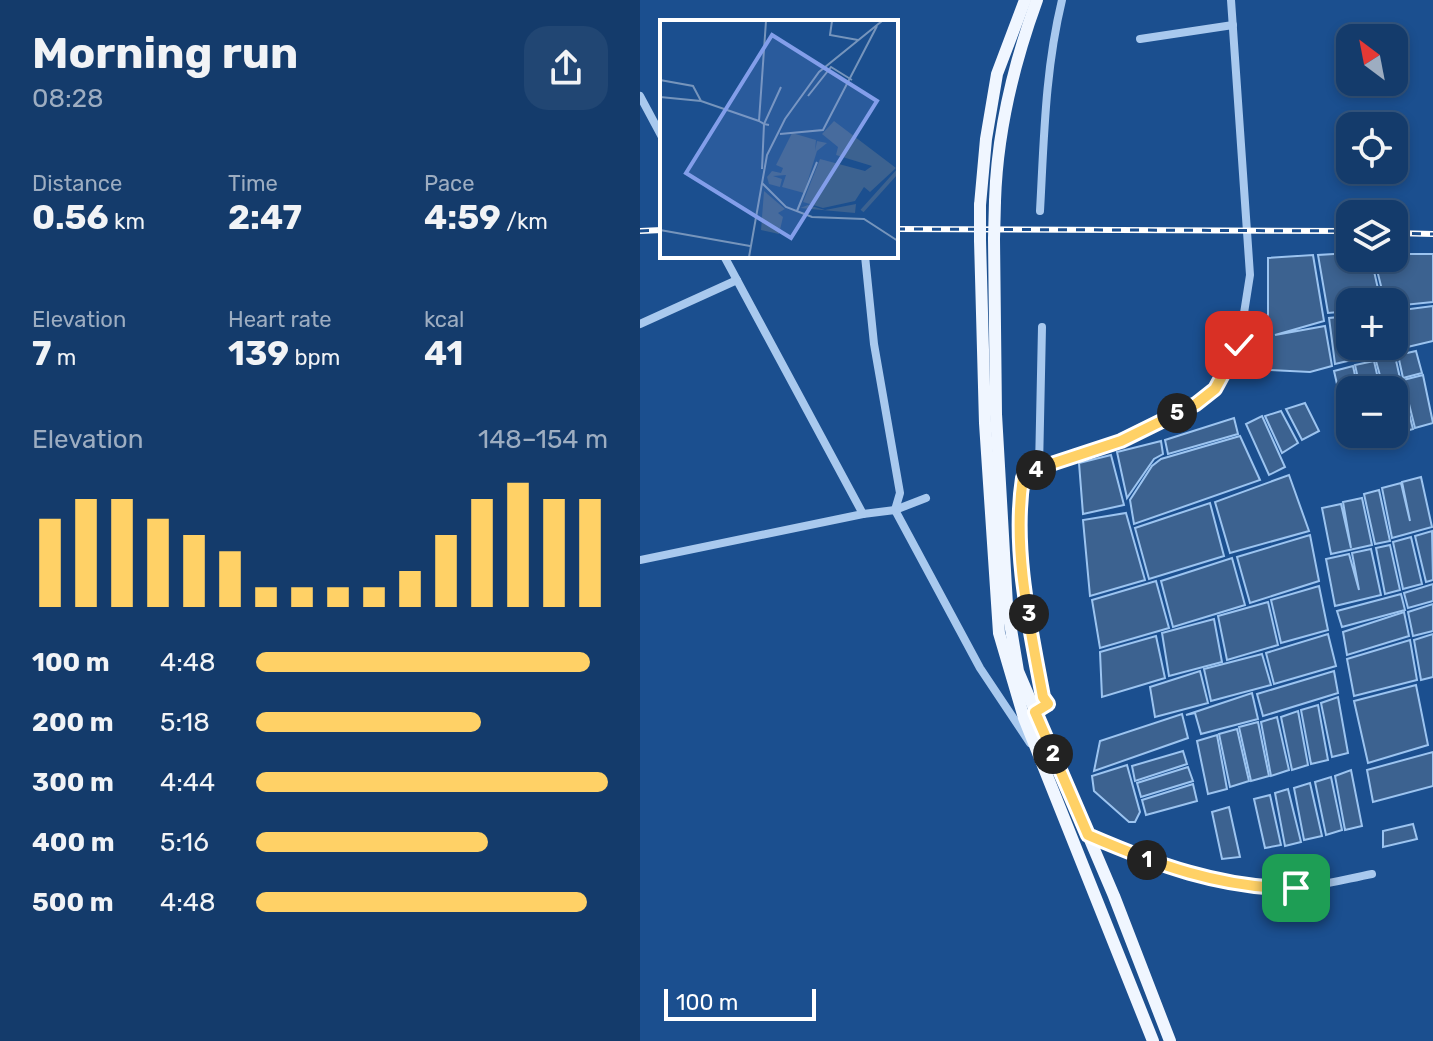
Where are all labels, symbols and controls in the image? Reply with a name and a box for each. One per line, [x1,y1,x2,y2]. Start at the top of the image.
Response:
inset map [660,20,898,258]
north arrow [1336,24,1408,96]
map controls [1336,24,1408,448]
button: share [524,26,608,110]
text: Morning run [32,27,298,79]
text: 08:28 [32,83,104,114]
button: locate [1336,112,1408,184]
text: Distance [32,170,122,197]
text: Time [228,170,278,197]
text: Pace [424,170,475,197]
text: 0.56 [32,197,109,238]
text: 2:47 [228,197,302,238]
text: 4:59 [424,197,501,238]
button: layers [1336,200,1408,272]
text: km [109,208,145,235]
text: /km [501,208,548,235]
button: + [1336,288,1408,360]
text: Elevation [32,306,126,333]
text: Heart rate [228,306,332,333]
text: kcal [424,306,464,333]
pin [1205,311,1273,379]
icon: check [1217,323,1261,367]
text: 7 [32,333,51,374]
text: 139 [228,333,289,374]
text: 41 [424,333,463,374]
text: m [51,344,76,371]
text: bpm [289,344,340,371]
button: − [1336,376,1408,448]
pin: 5 [1157,393,1197,433]
text: 5 [1170,399,1184,426]
text: Elevation [32,424,143,455]
text: 148–154 m [478,424,608,455]
pin: 4 [1016,450,1056,490]
text: 4 [1028,456,1044,483]
pin: 3 [1009,594,1049,634]
text: 3 [1022,600,1036,627]
text: 100 m [32,647,110,678]
text: 4:48 [160,647,215,678]
text: 200 m [32,707,114,738]
text: 5:18 [160,707,210,738]
pin: 2 [1033,734,1073,774]
text: 2 [1046,740,1060,767]
text: 300 m [32,767,114,798]
text: 4:44 [160,767,215,798]
text: 400 m [32,827,114,858]
text: 5:16 [160,827,209,858]
pin: 1 [1127,840,1167,880]
text: 1 [1142,846,1152,873]
pin [1262,854,1330,922]
icon: arrive [1274,866,1318,910]
text: 500 m [32,887,114,918]
text: 4:48 [160,887,215,918]
scale bar [664,985,816,1021]
text: 100 m [676,989,738,1016]

